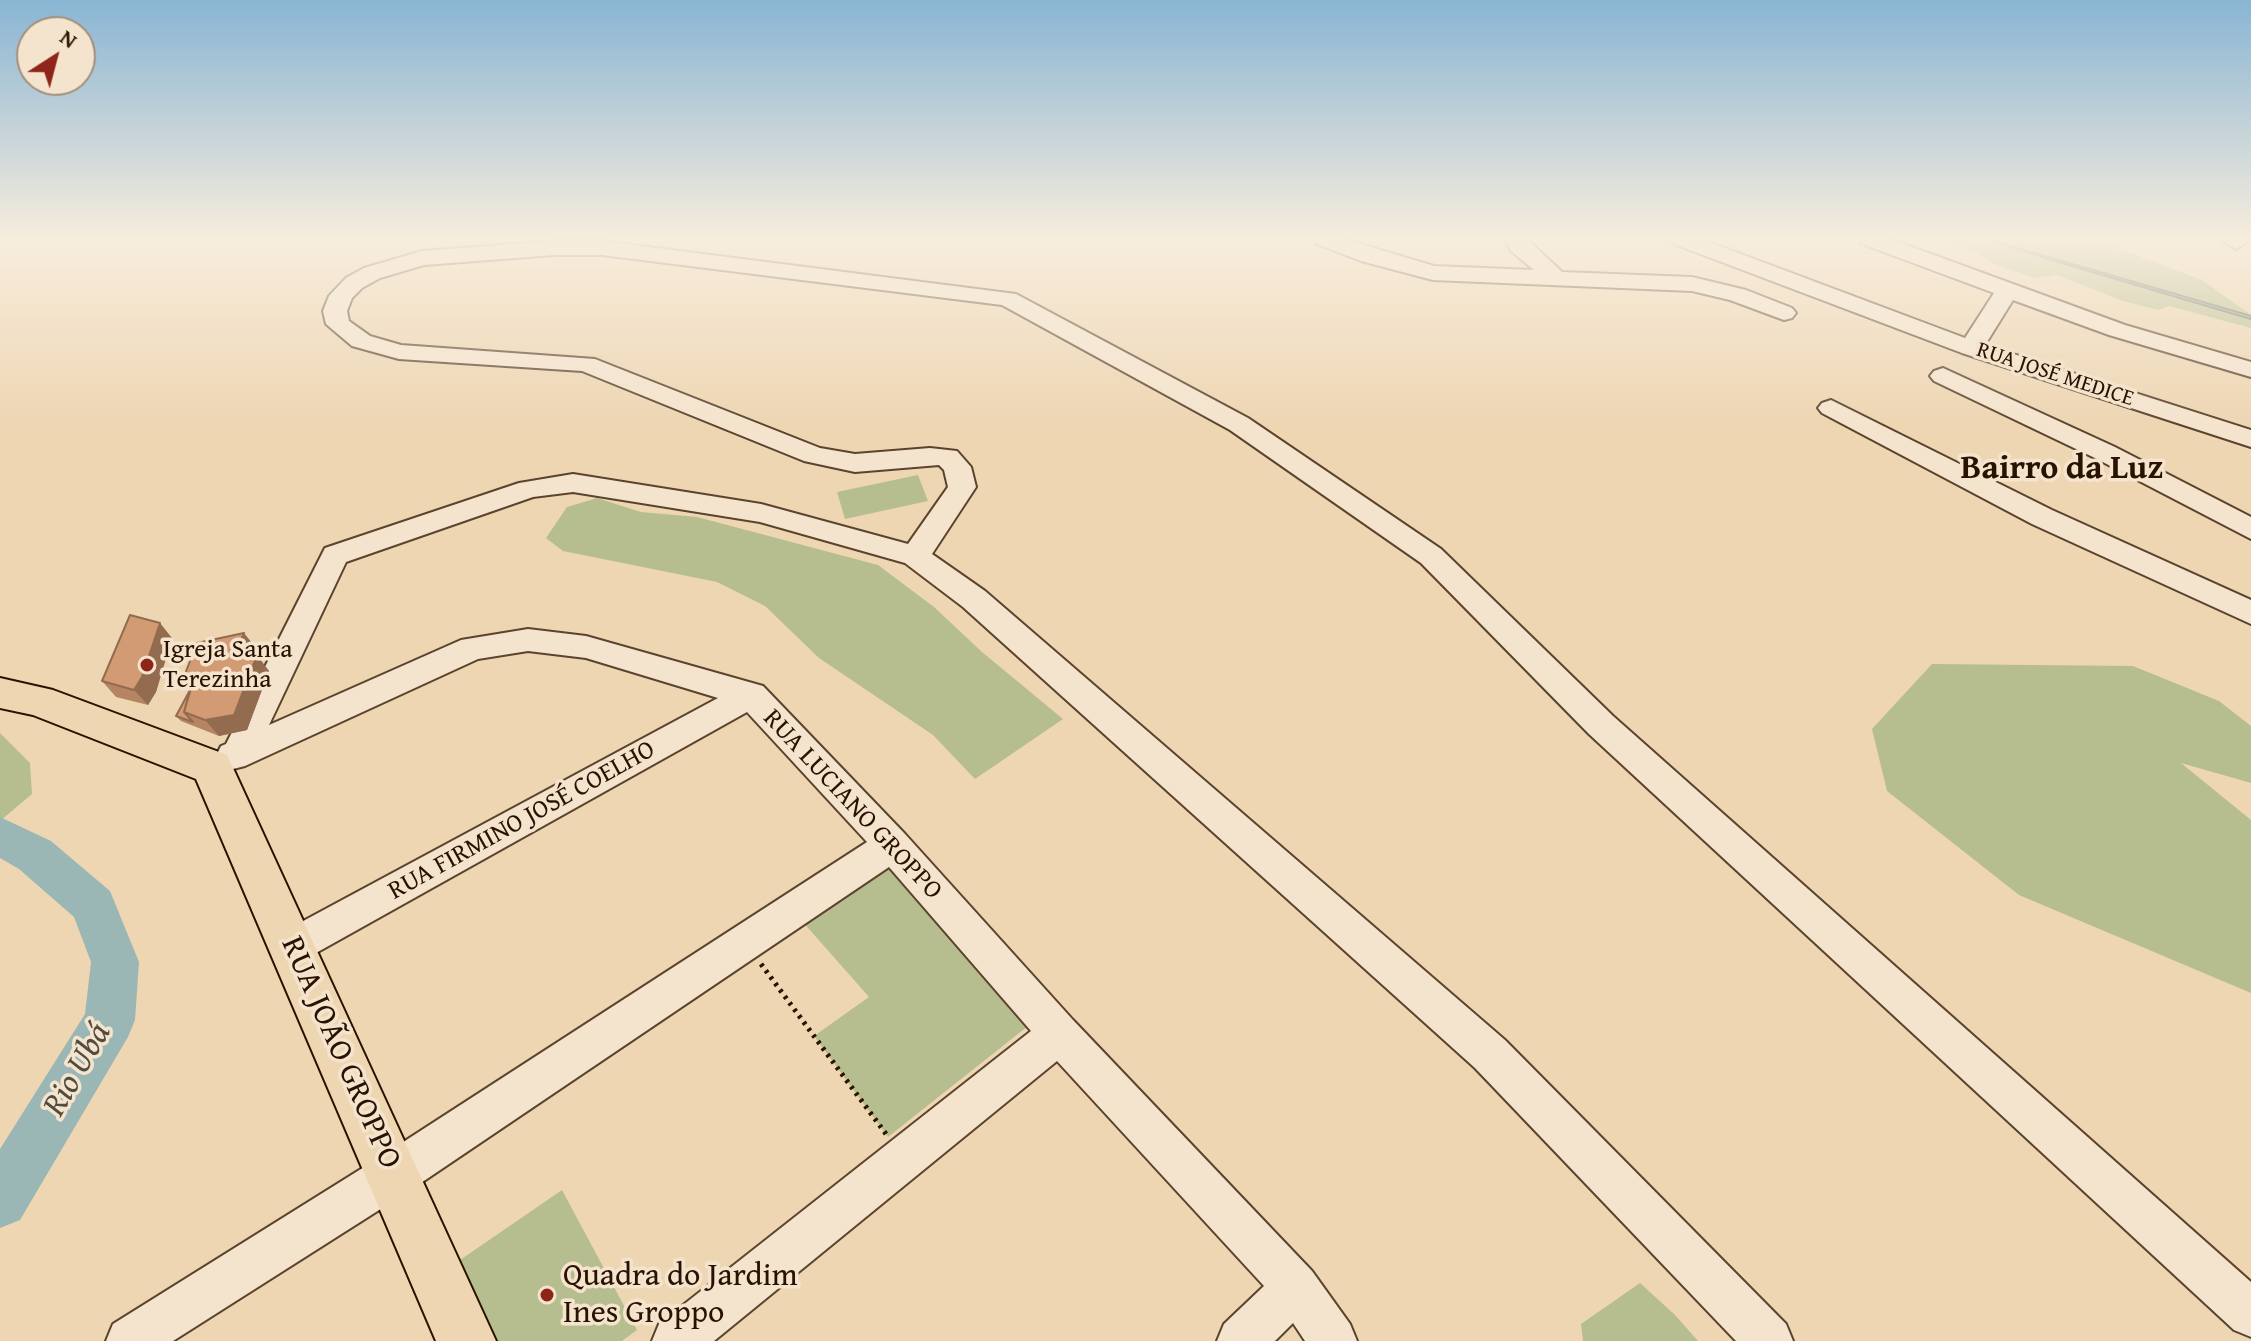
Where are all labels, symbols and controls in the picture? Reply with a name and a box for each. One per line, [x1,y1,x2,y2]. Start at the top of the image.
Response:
north arrow [16,16,96,96]
text: N [54,21,84,55]
street label: RUA JOSÉ MEDICE [1973,337,2137,413]
district label: Bairro da Luz [1960,449,2164,489]
place label: Igreja Santa Terezinha [163,634,293,696]
marker: Igreja Santa Terezinha [138,656,156,674]
street label: RUA LUCIANO GROPPO [756,704,948,906]
street label: RUA FIRMINO JOSÉ COELHO [383,735,661,907]
street label: RUA JOÃO GROPPO [272,931,408,1175]
water label: Rio Ubá [35,1016,121,1124]
place label: Quadra do Jardim Ines Groppo [563,1258,798,1333]
marker: Quadra do Jardim Ines Groppo [538,1286,556,1304]

